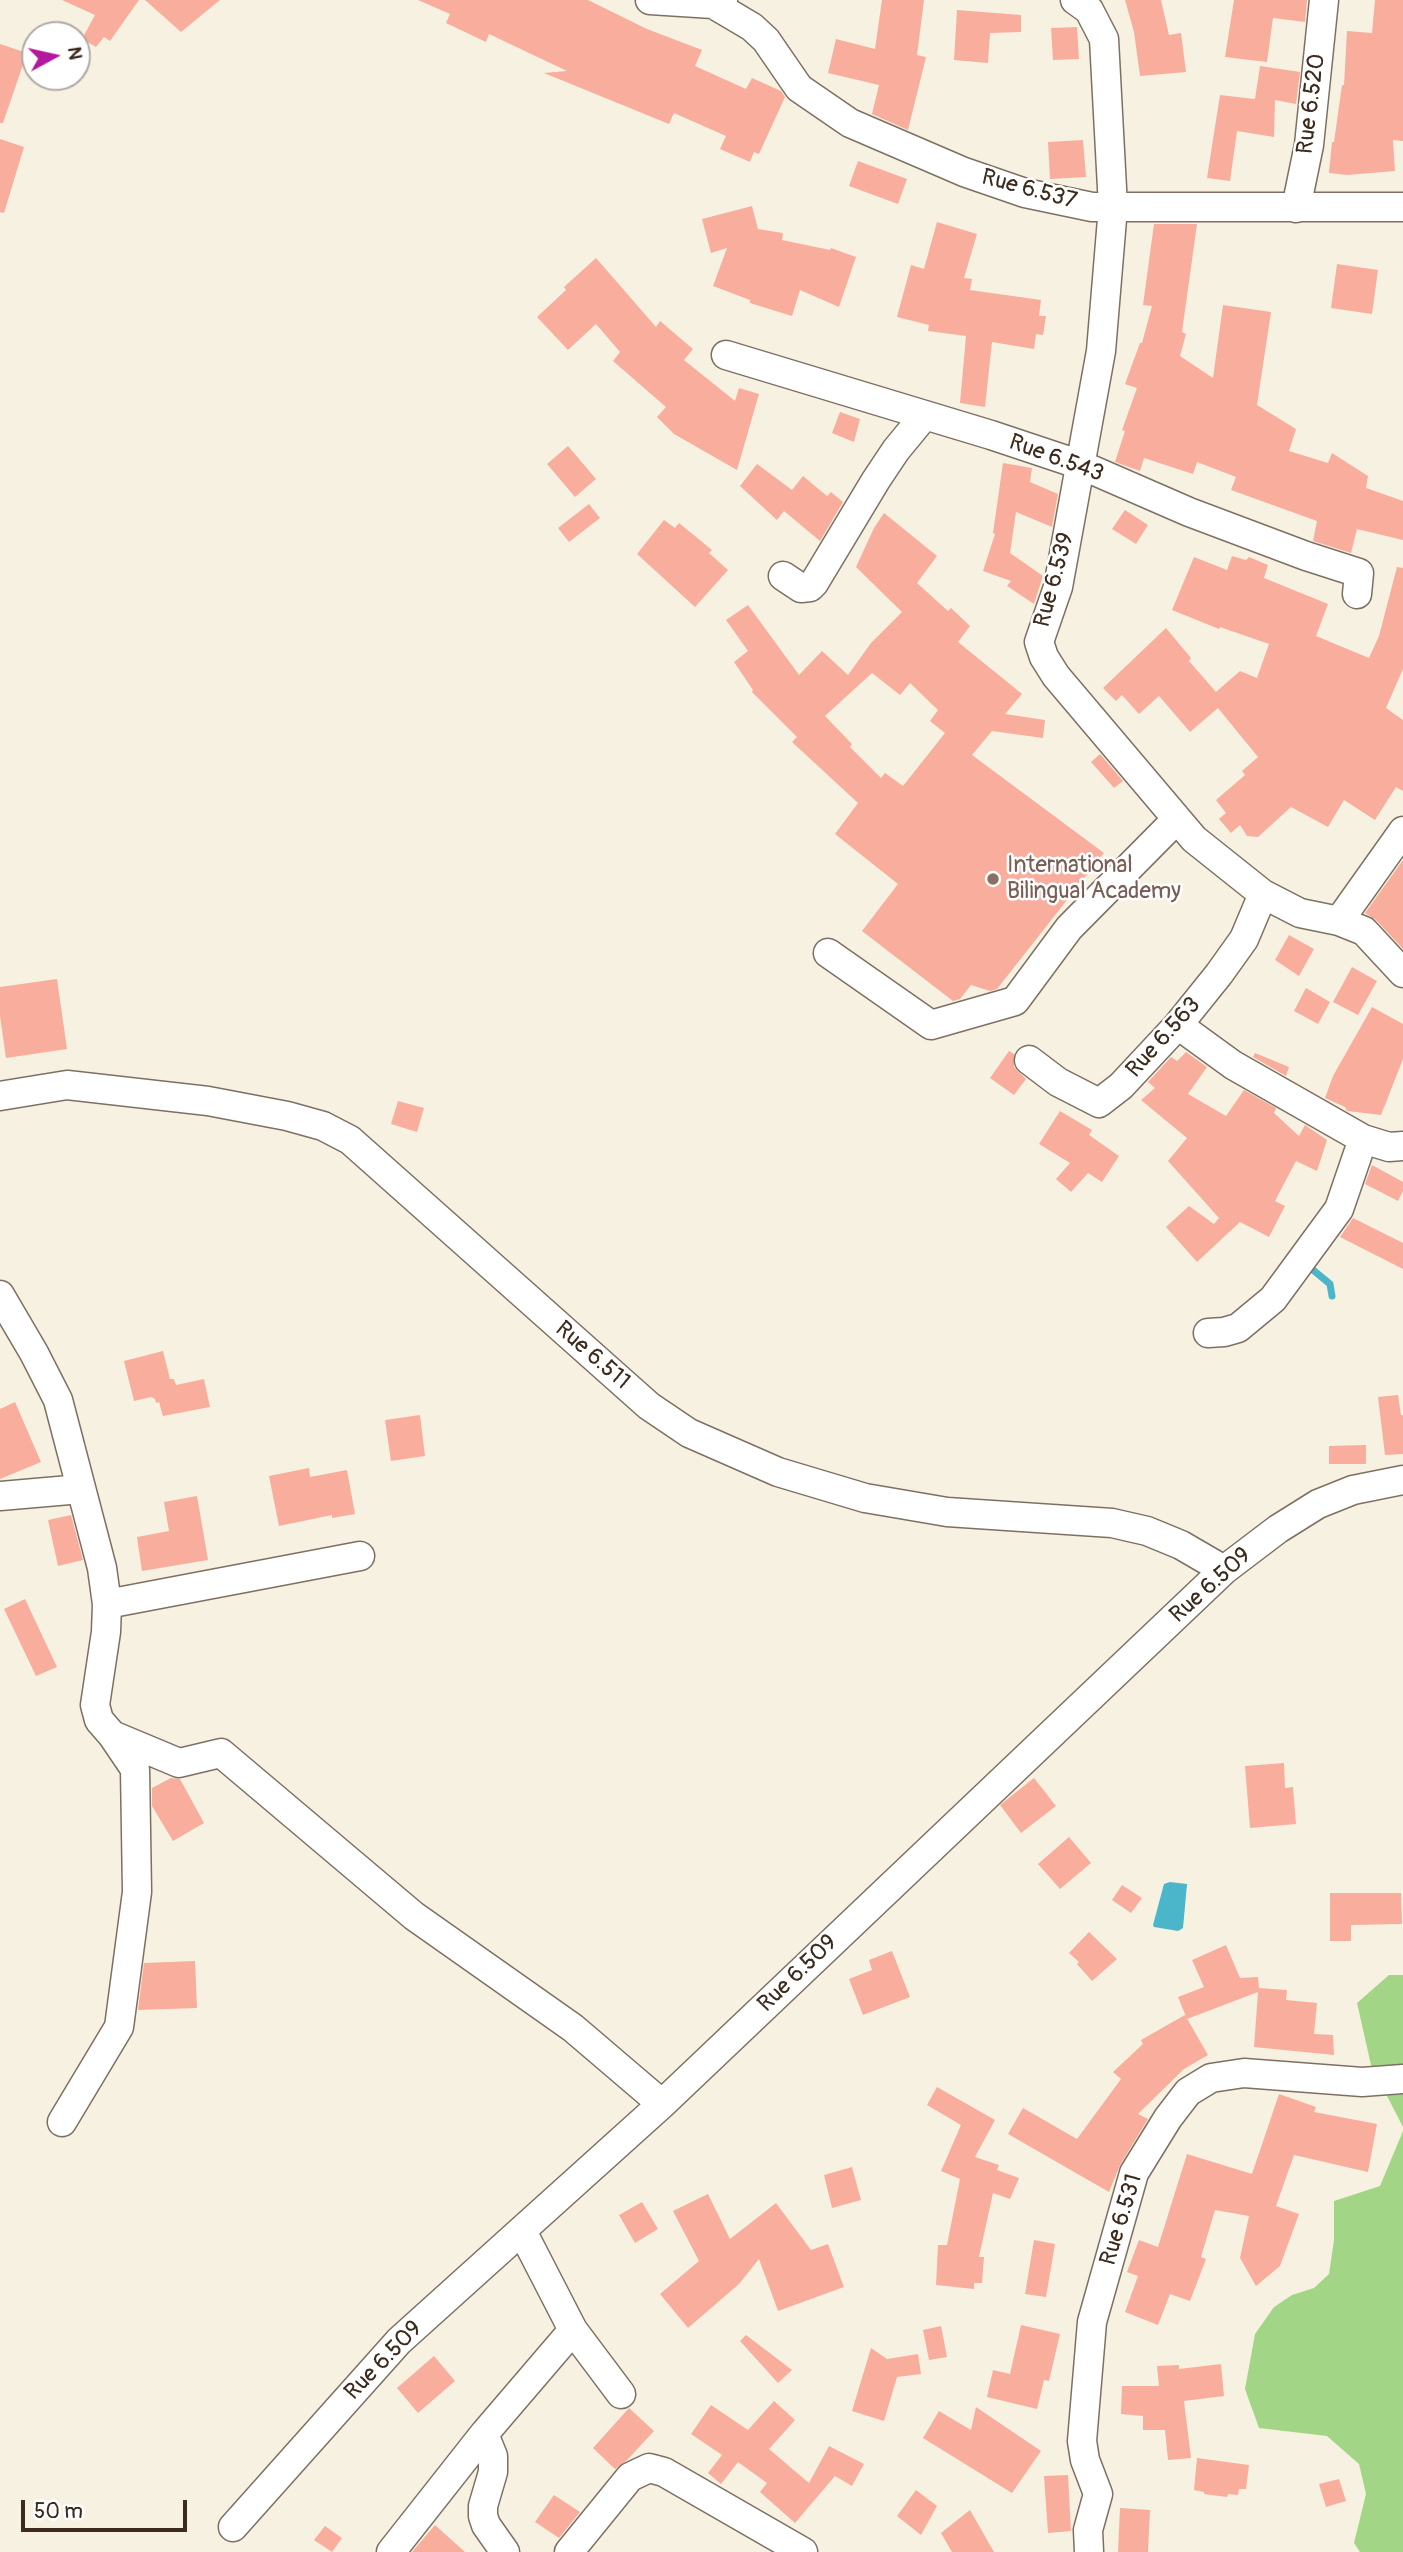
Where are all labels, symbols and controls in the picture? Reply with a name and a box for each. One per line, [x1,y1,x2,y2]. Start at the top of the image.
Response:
north arrow [21,21,91,91]
text: N [62,45,88,61]
street label: Rue 6.520 [1292,52,1332,156]
street label: Rue 6.537 [979,164,1079,216]
street label: Rue 6.543 [1005,429,1107,489]
street label: Rue 6.539 [1029,530,1081,630]
place label: International Bilingual Academy [1007,852,1181,906]
marker: International Bilingual Academy [985,871,1001,887]
street label: Rue 6.563 [1121,992,1207,1084]
street label: Rue 6.511 [549,1316,635,1396]
street label: Rue 6.509 [1165,1542,1257,1630]
street label: Rue 6.509 [753,1929,843,2019]
street label: Rue 6.531 [1095,2171,1149,2269]
street label: Rue 6.509 [339,2316,429,2406]
scale bar [24,2486,191,2530]
text: 50 m [34,2498,83,2525]

